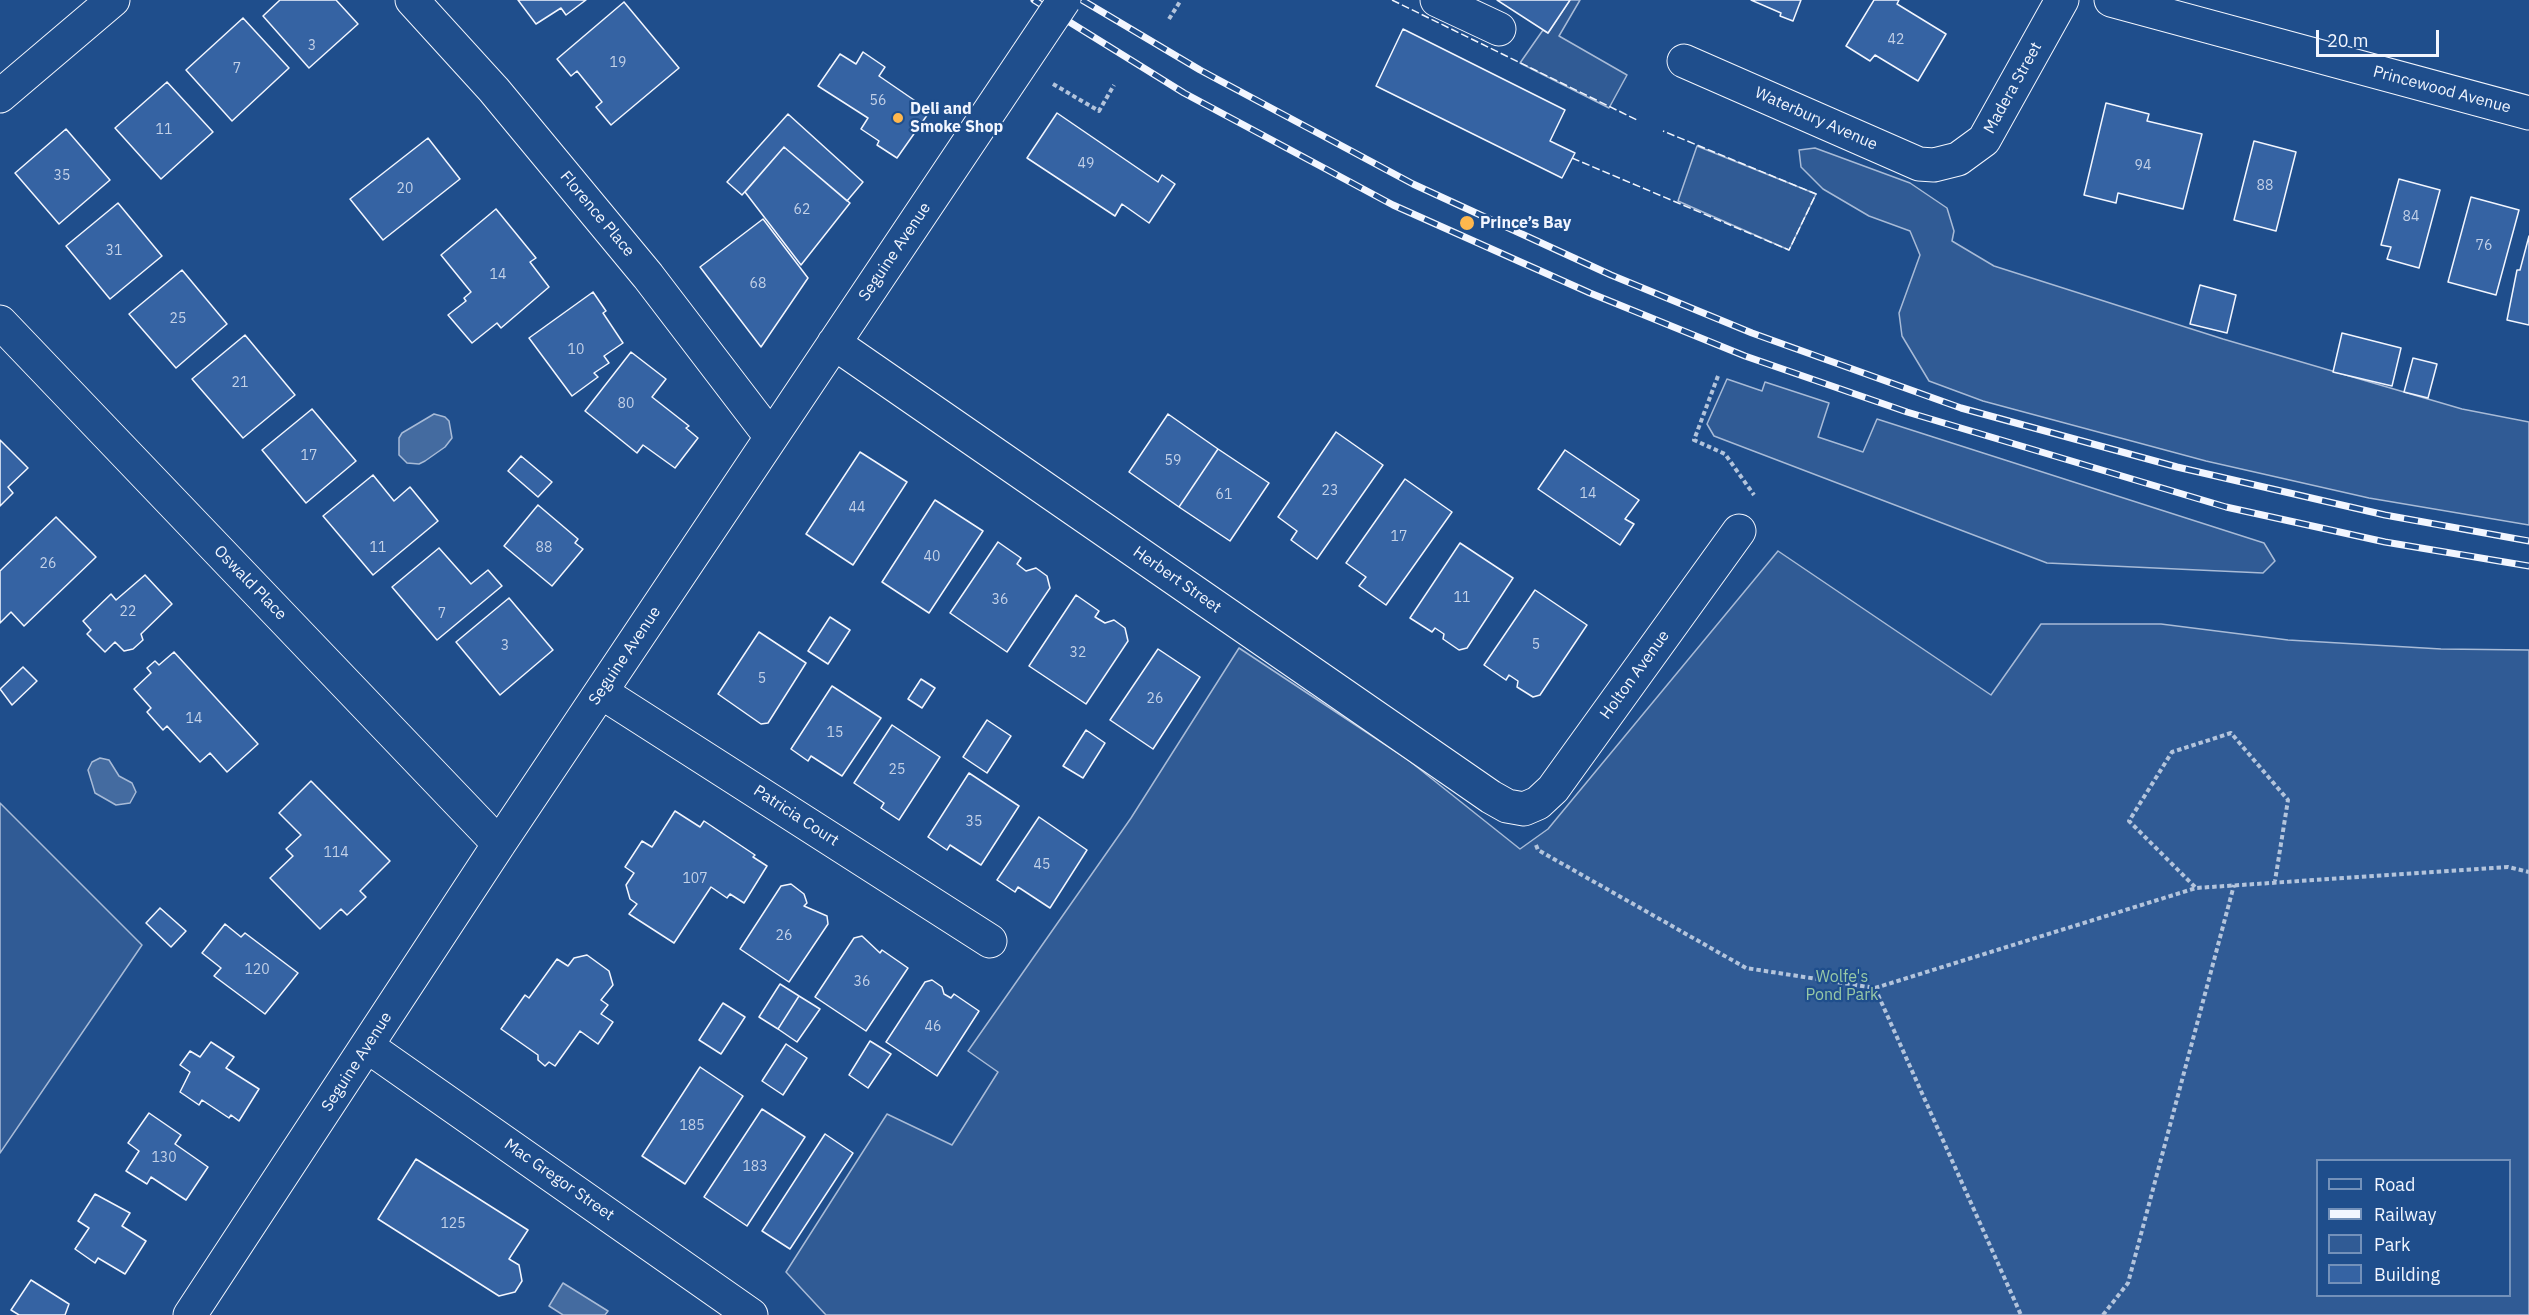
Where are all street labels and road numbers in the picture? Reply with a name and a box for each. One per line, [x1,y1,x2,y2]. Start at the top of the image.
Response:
street label: Madera Street [1980,39,2046,137]
street label: Princewood Avenue [2371,62,2513,118]
street label: Waterbury Avenue [1752,83,1880,155]
street label: Florence Place [556,167,638,261]
street label: Seguine Avenue [855,199,935,305]
street label: Oswald Place [210,542,290,624]
street label: Herbert Street [1129,543,1225,617]
street label: Seguine Avenue [585,603,665,709]
street label: Holton Avenue [1596,627,1674,723]
street label: Patricia Court [750,781,842,851]
street label: Seguine Avenue [318,1009,396,1115]
street label: Mac Gregor Street [500,1135,618,1225]

